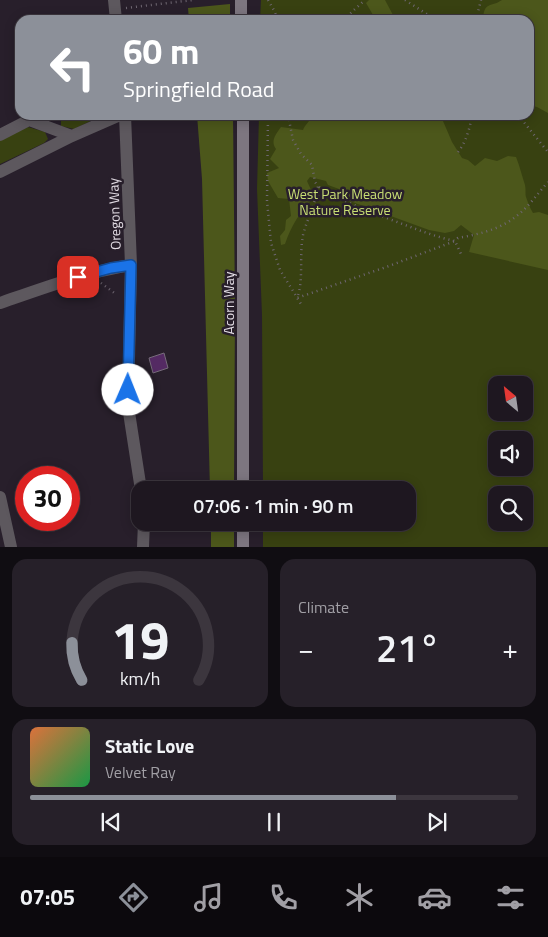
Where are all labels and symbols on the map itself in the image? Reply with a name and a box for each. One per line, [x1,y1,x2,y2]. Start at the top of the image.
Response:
street label: Oregon Way [102,177,126,250]
park label: West Park Meadow Nature Reserve [288,183,403,220]
pin [57,256,99,298]
street label: Acorn Way [218,271,239,335]
position arrow [101,363,153,415]
north arrow [488,376,532,421]
speed limit sign: 30 [15,466,80,531]

